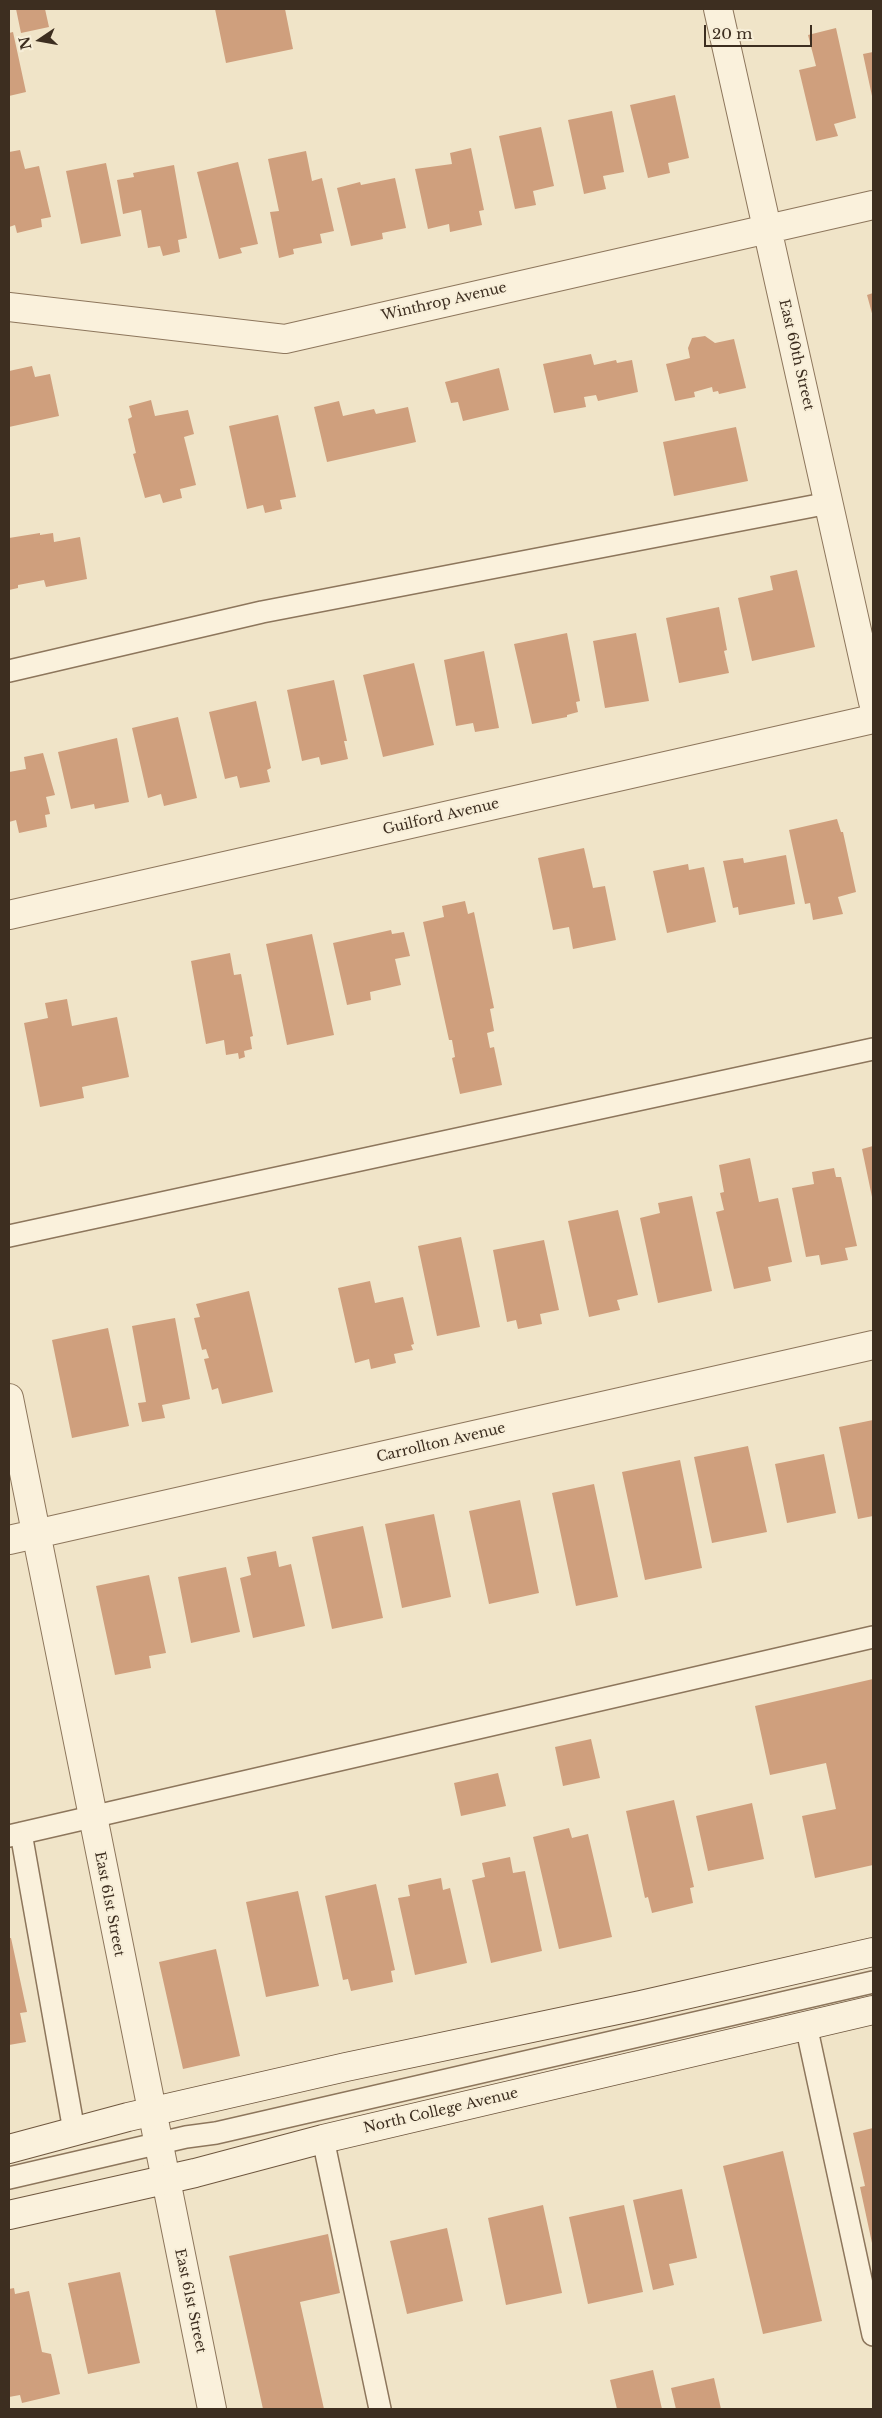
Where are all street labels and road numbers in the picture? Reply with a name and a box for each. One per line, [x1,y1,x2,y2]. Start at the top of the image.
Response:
street label: Winthrop Avenue [380,279,508,325]
street label: East 60th Street [775,298,817,412]
street label: Guilford Avenue [381,795,501,839]
street label: Carrollton Avenue [375,1420,507,1466]
street label: East 61st Street [91,1850,127,1958]
street label: North College Avenue [362,2085,520,2137]
street label: East 61st Street [171,2247,209,2355]

